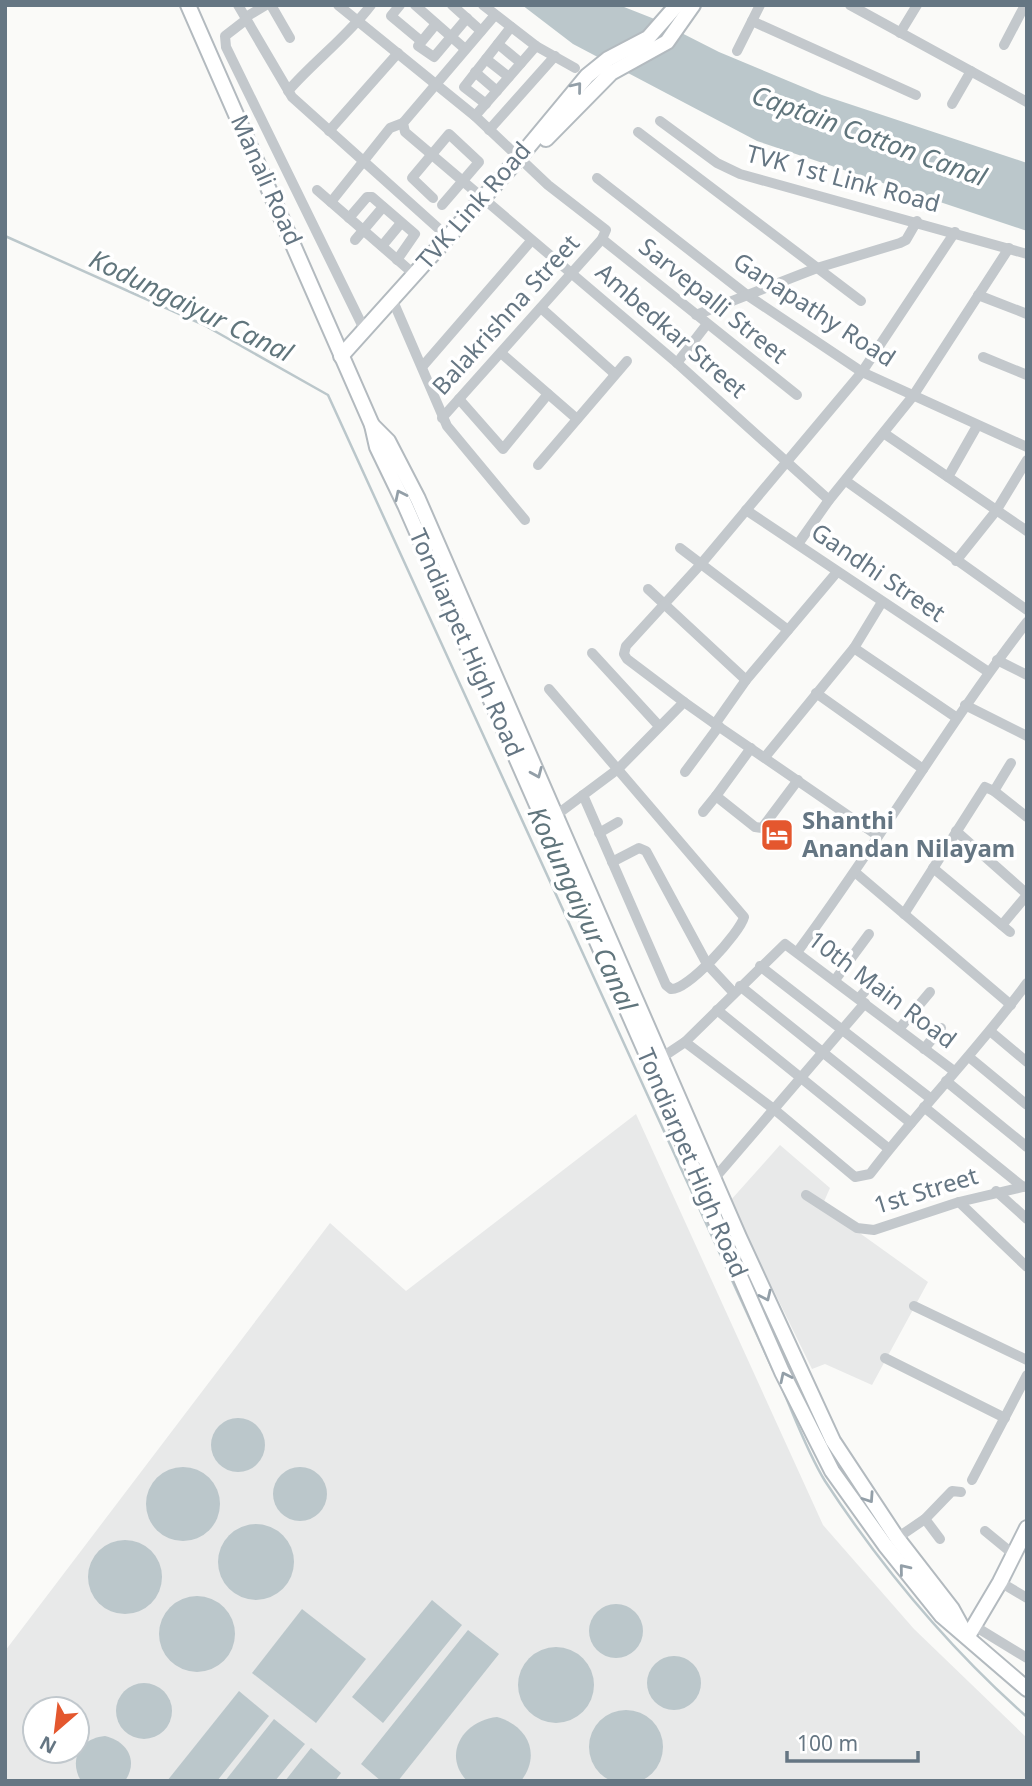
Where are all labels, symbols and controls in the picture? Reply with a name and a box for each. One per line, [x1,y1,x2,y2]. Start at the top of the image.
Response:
water label: Captain Cotton Canal [747,76,993,195]
one-way arrow [569,83,581,96]
street label: Manali Road [224,109,311,250]
street label: TVK Link Road [408,134,538,276]
street label: TVK 1st Link Road [743,136,944,219]
street label: Balakrishna Street [424,226,586,401]
street label: Sarvepalli Street [633,230,795,370]
water label: Kodungaiyur Canal [84,240,300,370]
street label: Ganapathy Road [727,244,902,374]
street label: Ambedkar Street [589,255,755,405]
one-way arrow [395,490,409,502]
street label: Gandhi Street [805,515,953,629]
street label: Tondiarpet High Road [402,523,532,761]
one-way arrow [529,766,543,778]
water label: Kodungaiyur Canal [520,800,647,1018]
place label: Shanthi Anandan Nilayam [802,803,1015,864]
hotel icon: Shanthi Anandan Nilayam [758,816,796,854]
street label: 10th Main Road [802,922,964,1055]
street label: Tondiarpet High Road [630,1043,757,1282]
street label: 1st Street [870,1158,982,1221]
one-way arrow [758,1289,772,1301]
one-way arrow [779,1372,793,1384]
one-way arrow [861,1490,873,1503]
one-way arrow [900,1565,913,1577]
north arrow [21,1695,91,1765]
scale bar [787,1720,918,1764]
text: 100 m [797,1729,858,1757]
text: N [35,1730,61,1760]

